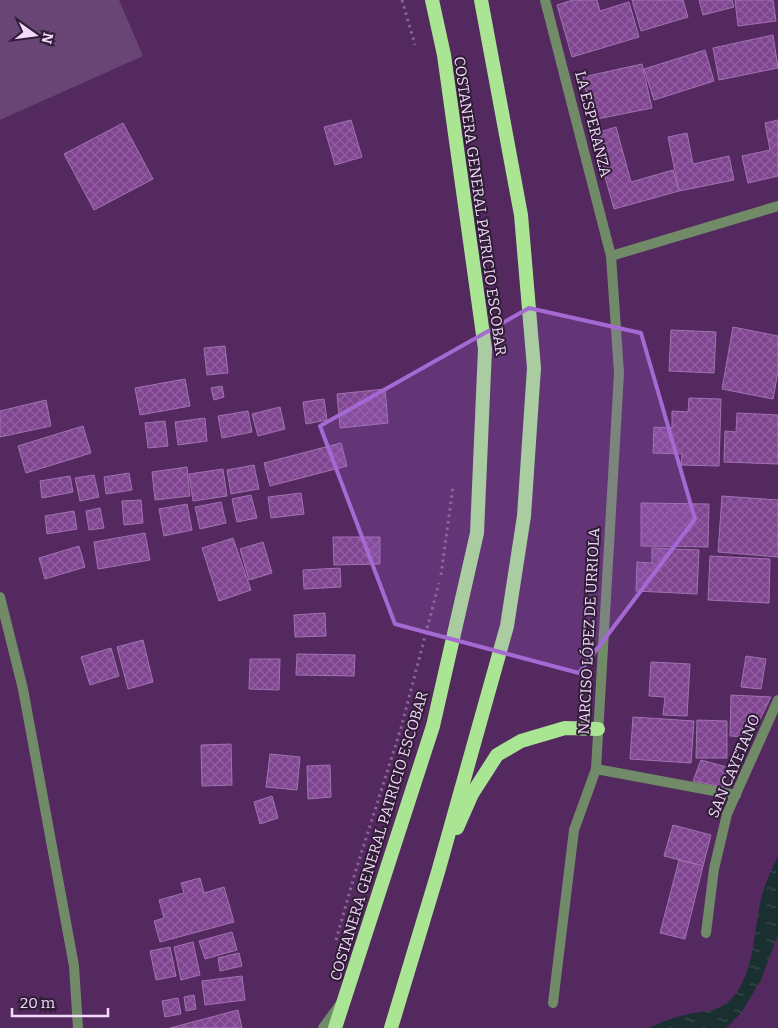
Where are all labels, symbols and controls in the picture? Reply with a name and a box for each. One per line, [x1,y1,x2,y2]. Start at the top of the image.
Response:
north arrow [10,10,60,60]
text: N [38,31,57,46]
street label: COSTANERA GENERAL PATRICIO ESCOBAR [450,55,510,357]
street label: LA ESPERANZA [571,69,615,179]
street label: NARCISO LÓPEZ DE URRIOLA [575,527,603,735]
street label: COSTANERA GENERAL PATRICIO ESCOBAR [326,689,432,983]
street label: SAN CAYETANO [704,712,764,820]
scale bar [12,986,109,1018]
text: 20 m [20,994,56,1012]

